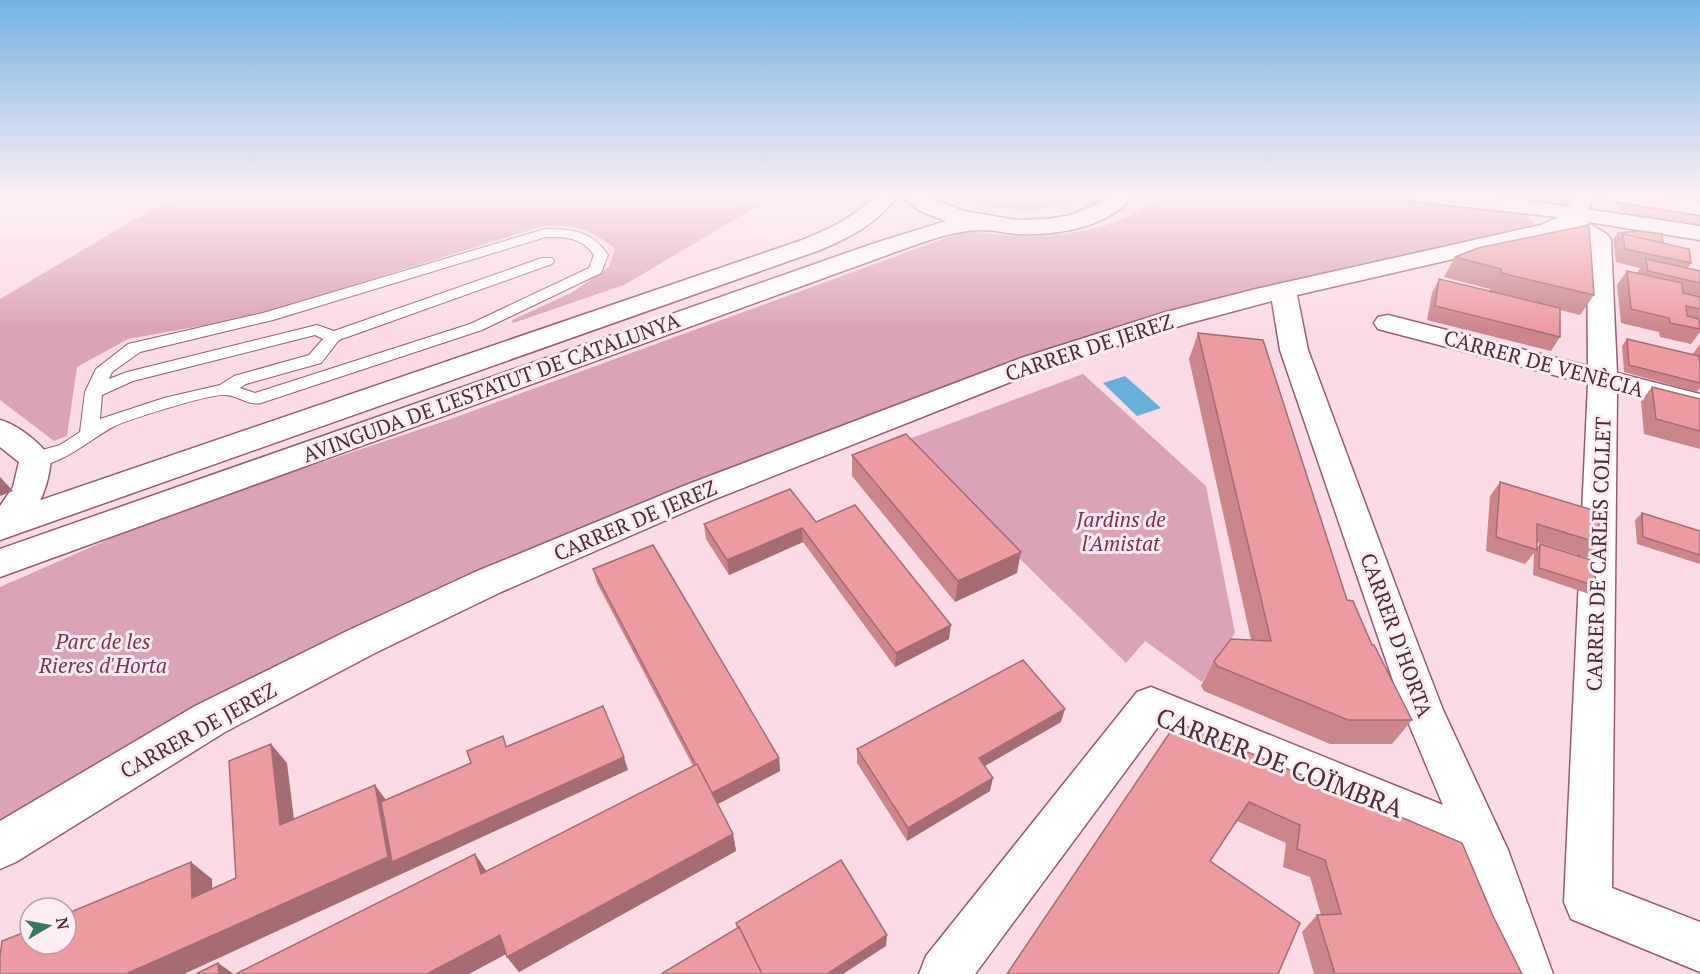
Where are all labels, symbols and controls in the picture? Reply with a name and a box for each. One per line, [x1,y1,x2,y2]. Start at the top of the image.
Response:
street label: AVINGUDA DE L'ESTATUT DE CATALUNYA [298,305,684,468]
street label: CARRER DE JEREZ [1002,307,1176,387]
street label: CARRER DE VENÈCIA [1441,323,1648,403]
street label: CARRER DE CARLES COLLET [1579,416,1617,692]
street label: CARRER DE JEREZ [549,473,721,567]
park label: Jardins de l'Amistat [1075,505,1166,557]
street label: CARRER D'HORTA [1354,549,1440,722]
park label: Parc de les Rieres d'Horta [38,627,167,679]
street label: CARRER DE JEREZ [115,675,281,785]
street label: CARRER DE COÏMBRA [1151,699,1409,825]
north arrow [18,896,78,956]
text: N [51,916,75,931]

